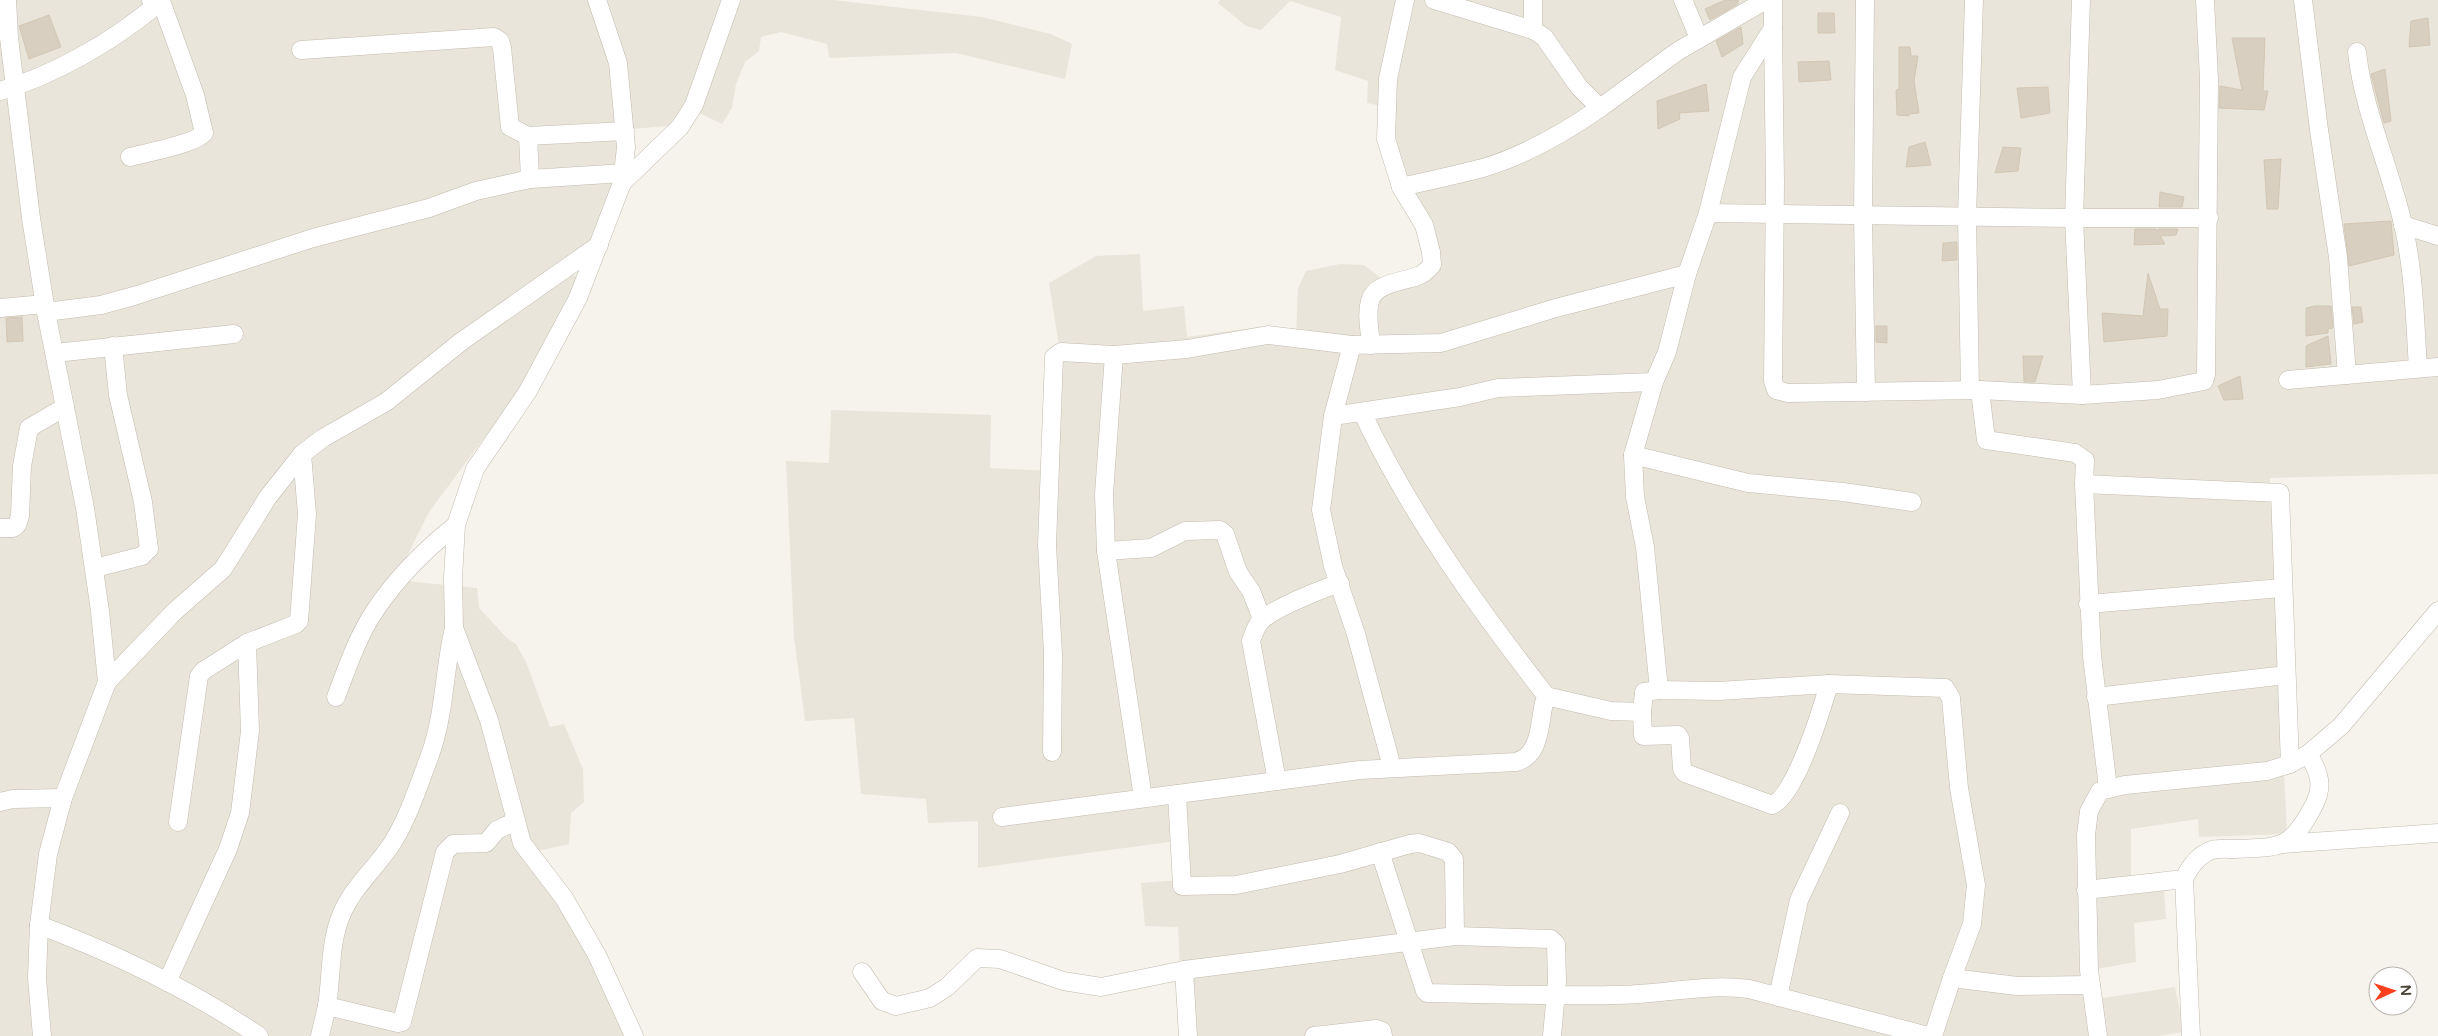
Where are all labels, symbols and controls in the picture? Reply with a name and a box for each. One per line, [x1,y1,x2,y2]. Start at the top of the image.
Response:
north arrow [2368,966,2418,1016]
text: N [2397,984,2414,996]

